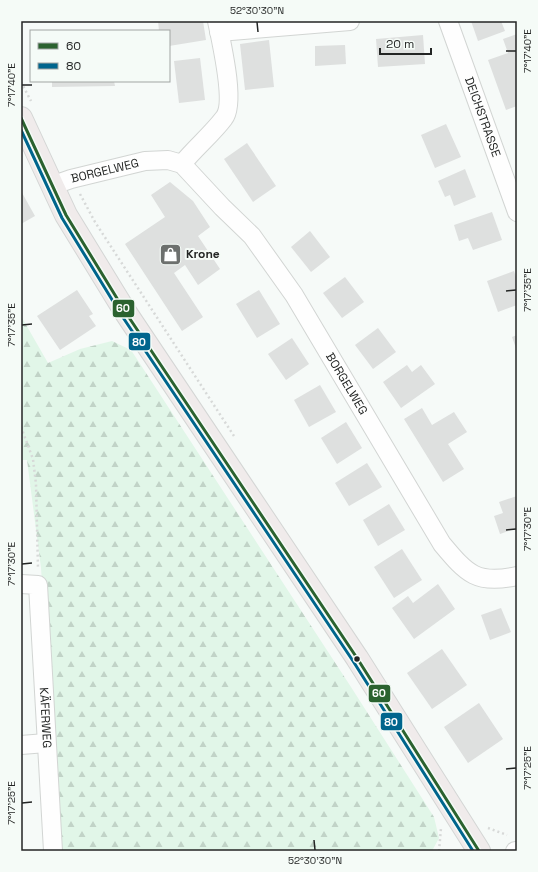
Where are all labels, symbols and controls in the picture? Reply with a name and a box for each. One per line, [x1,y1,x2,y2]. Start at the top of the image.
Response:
text: 52°30'30"N [230,4,284,17]
text: 7°17'40"E [521,29,534,73]
legend [30,30,170,82]
scale bar [380,30,431,56]
text: 20 m [386,36,414,52]
text: 60 [66,38,81,54]
text: 80 [66,58,81,74]
text: 7°17'40"E [5,63,18,107]
street label: DEICHSTRASSE [461,75,505,159]
street label: BORGELWEG [69,155,141,187]
shop icon: Krone [158,241,184,267]
place label: Krone [186,246,220,262]
text: 7°17'35"E [521,268,534,312]
line badge: 60 [112,299,135,318]
text: 60 [116,301,130,315]
text: 7°17'35"E [5,303,18,347]
line badge: 80 [128,332,151,351]
text: 80 [132,335,146,349]
street label: BORGELWEG [322,350,371,418]
text: 7°17'30"E [521,507,534,551]
text: 7°17'30"E [5,542,18,586]
unlabelled marker [352,654,362,664]
line badge: 60 [368,684,391,703]
text: 60 [372,686,386,700]
street label: KÄFERWEG [36,687,55,749]
line badge: 80 [380,712,403,731]
text: 80 [384,715,398,729]
text: 7°17'25"E [521,746,534,790]
text: 7°17'25"E [5,781,18,825]
text: 52°30'30"N [288,854,342,867]

